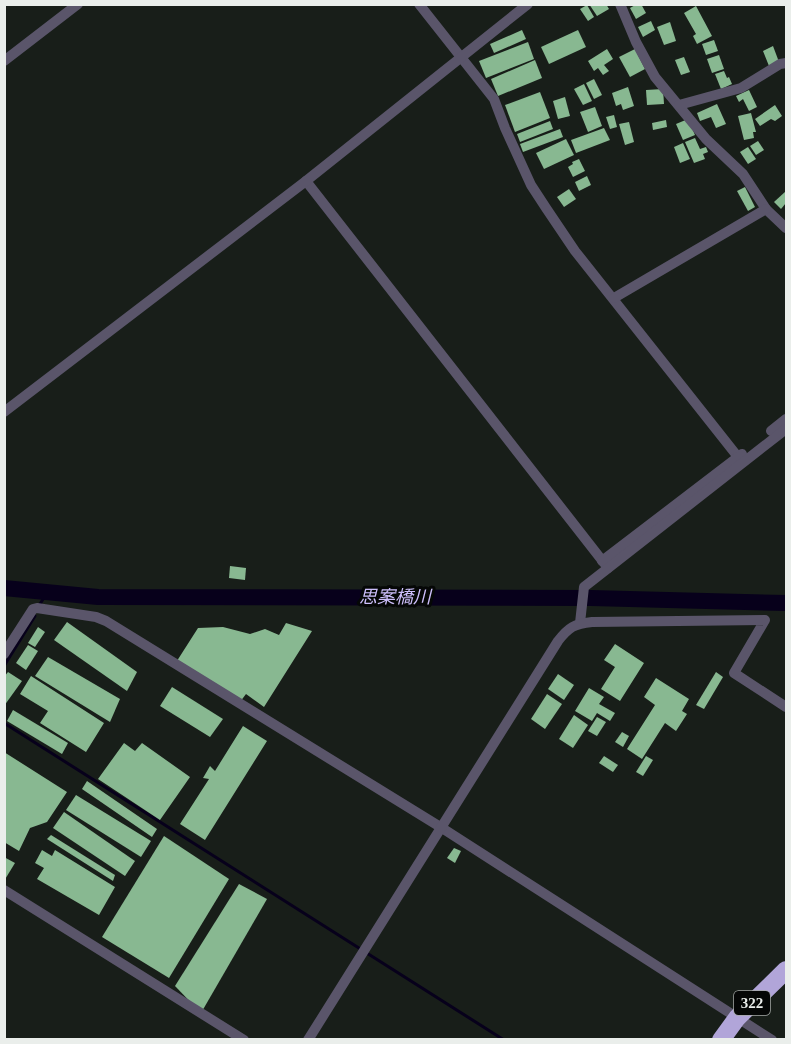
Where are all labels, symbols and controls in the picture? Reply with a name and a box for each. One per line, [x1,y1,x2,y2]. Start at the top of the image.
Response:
water label: 思案橋川 [359,587,433,607]
road number: 322 [734,991,770,1015]

